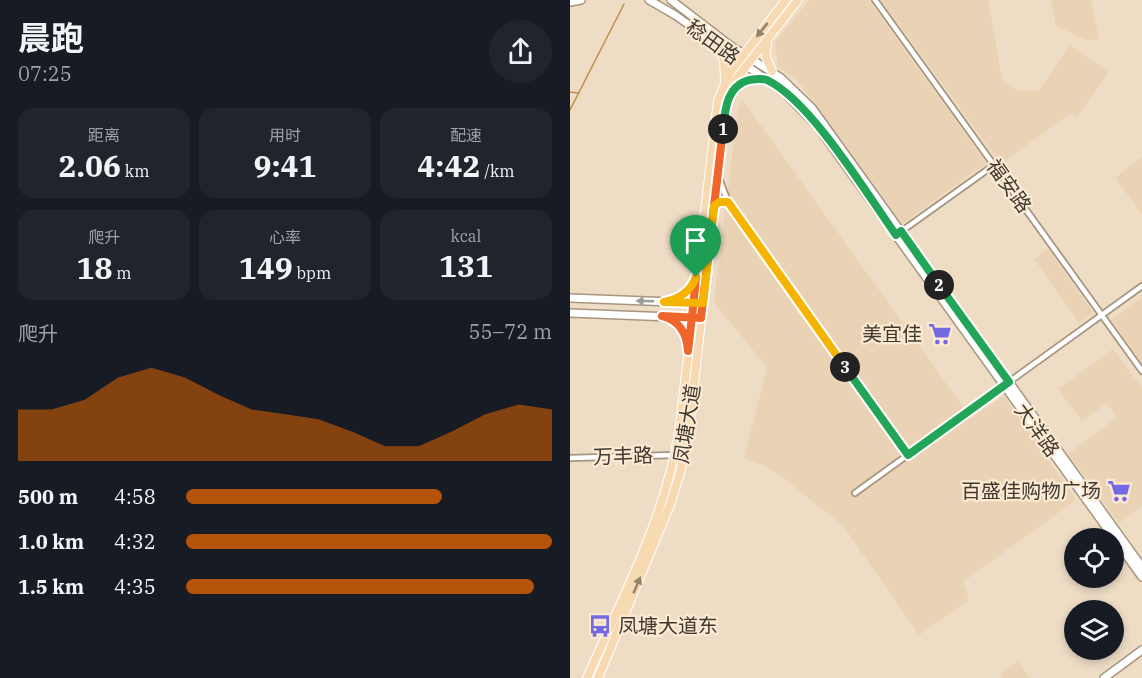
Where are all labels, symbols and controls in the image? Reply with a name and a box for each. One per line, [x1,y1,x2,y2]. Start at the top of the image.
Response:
street label: 稔田路 [681,13,745,70]
text: 晨跑 [18,16,84,59]
button: share [489,20,552,83]
one-way arrow [756,23,768,38]
text: 07:25 [18,60,72,87]
pin: 1 [708,114,738,144]
text: 1 [718,119,728,139]
text: 距离 [88,125,120,145]
text: 用时 [269,125,301,145]
text: 配速 [450,125,482,145]
text: 2.06 [59,146,121,185]
text: 9:41 [253,146,317,185]
text: 4:42 [417,146,480,185]
street label: 福安路 [981,154,1038,218]
text: km [121,161,149,181]
text: /km [480,161,515,181]
pin [670,215,721,277]
icon: arrive [679,224,712,257]
text: kcal [451,226,481,246]
text: 爬升 [88,227,120,247]
text: 心率 [269,227,301,247]
text: 131 [439,246,493,285]
text: 18 [77,248,113,287]
text: 149 [239,248,293,287]
text: m [113,263,131,283]
text: bpm [293,263,331,283]
pin: 2 [924,270,954,300]
text: 2 [934,275,944,295]
one-way arrow [635,296,654,306]
text: 55–72 m [469,318,552,345]
text: 爬升 [18,320,58,347]
place label: 美宜佳 [862,320,922,347]
supermarket icon: 美宜佳 [927,321,953,347]
pin: 3 [830,352,860,382]
text: 3 [840,357,850,377]
street label: 凤塘大道 [667,382,706,466]
street label: 大洋路 [1009,398,1066,462]
street label: 万丰路 [593,441,653,470]
place label: 百盛佳购物广场 [961,477,1101,504]
supermarket icon: 百盛佳购物广场 [1106,478,1132,504]
text: 500 m [18,483,78,510]
text: 4:58 [114,483,156,510]
text: 1.0 km [18,528,84,555]
text: 4:32 [114,528,156,555]
map controls [1064,528,1124,660]
button: locate [1064,528,1124,588]
text: 1.5 km [18,573,84,600]
text: 4:35 [114,573,156,600]
one-way arrow [632,576,642,594]
button: layers [1064,600,1124,660]
place label: 凤塘大道东 [618,612,718,639]
bus stop icon: 凤塘大道东 [587,613,613,639]

